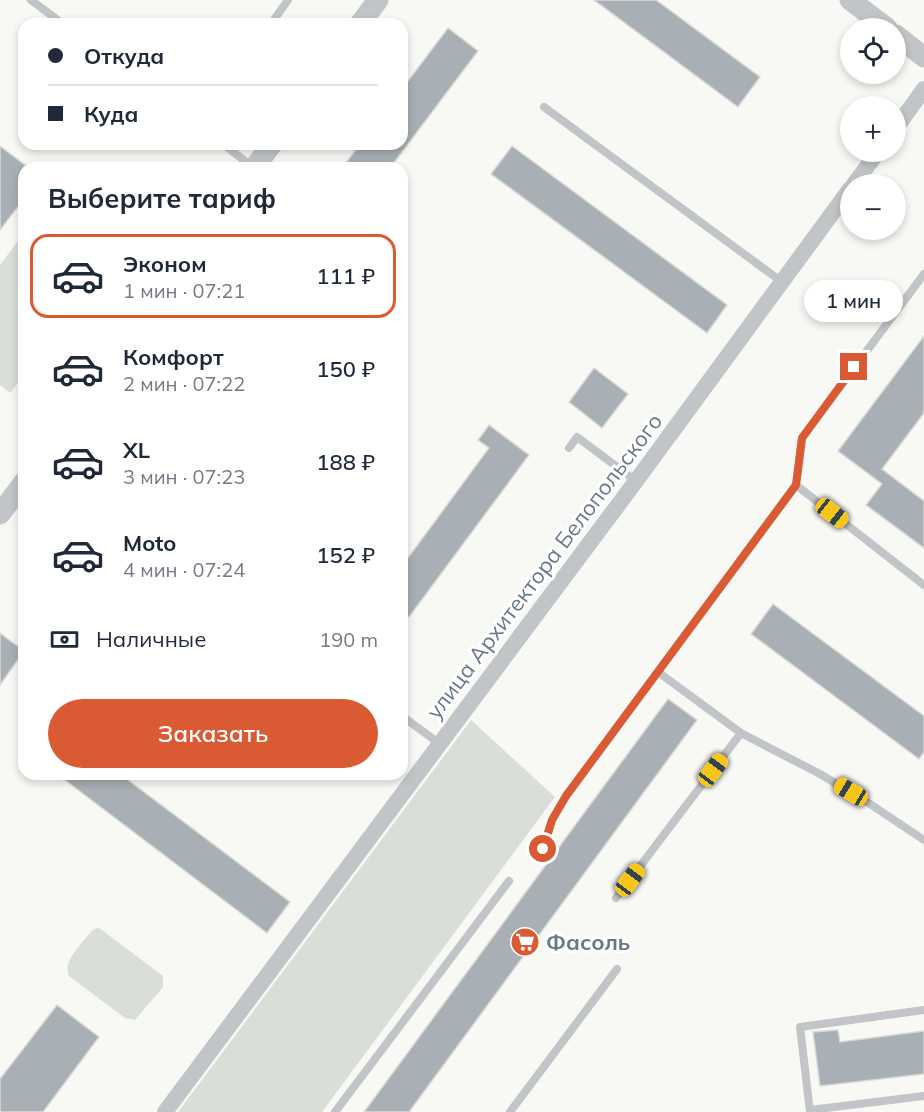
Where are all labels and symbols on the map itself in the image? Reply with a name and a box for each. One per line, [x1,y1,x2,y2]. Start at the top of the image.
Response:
callout: 1 мин [804,280,904,322]
route end [840,353,867,380]
street label: улица Архитектора Белопольского [420,408,668,724]
car [812,495,852,531]
car [695,750,731,790]
car [831,775,871,809]
route start [529,835,556,862]
car [612,860,648,900]
supermarket icon: Фасоль [509,926,541,958]
place label: Фасоль [546,928,630,956]

